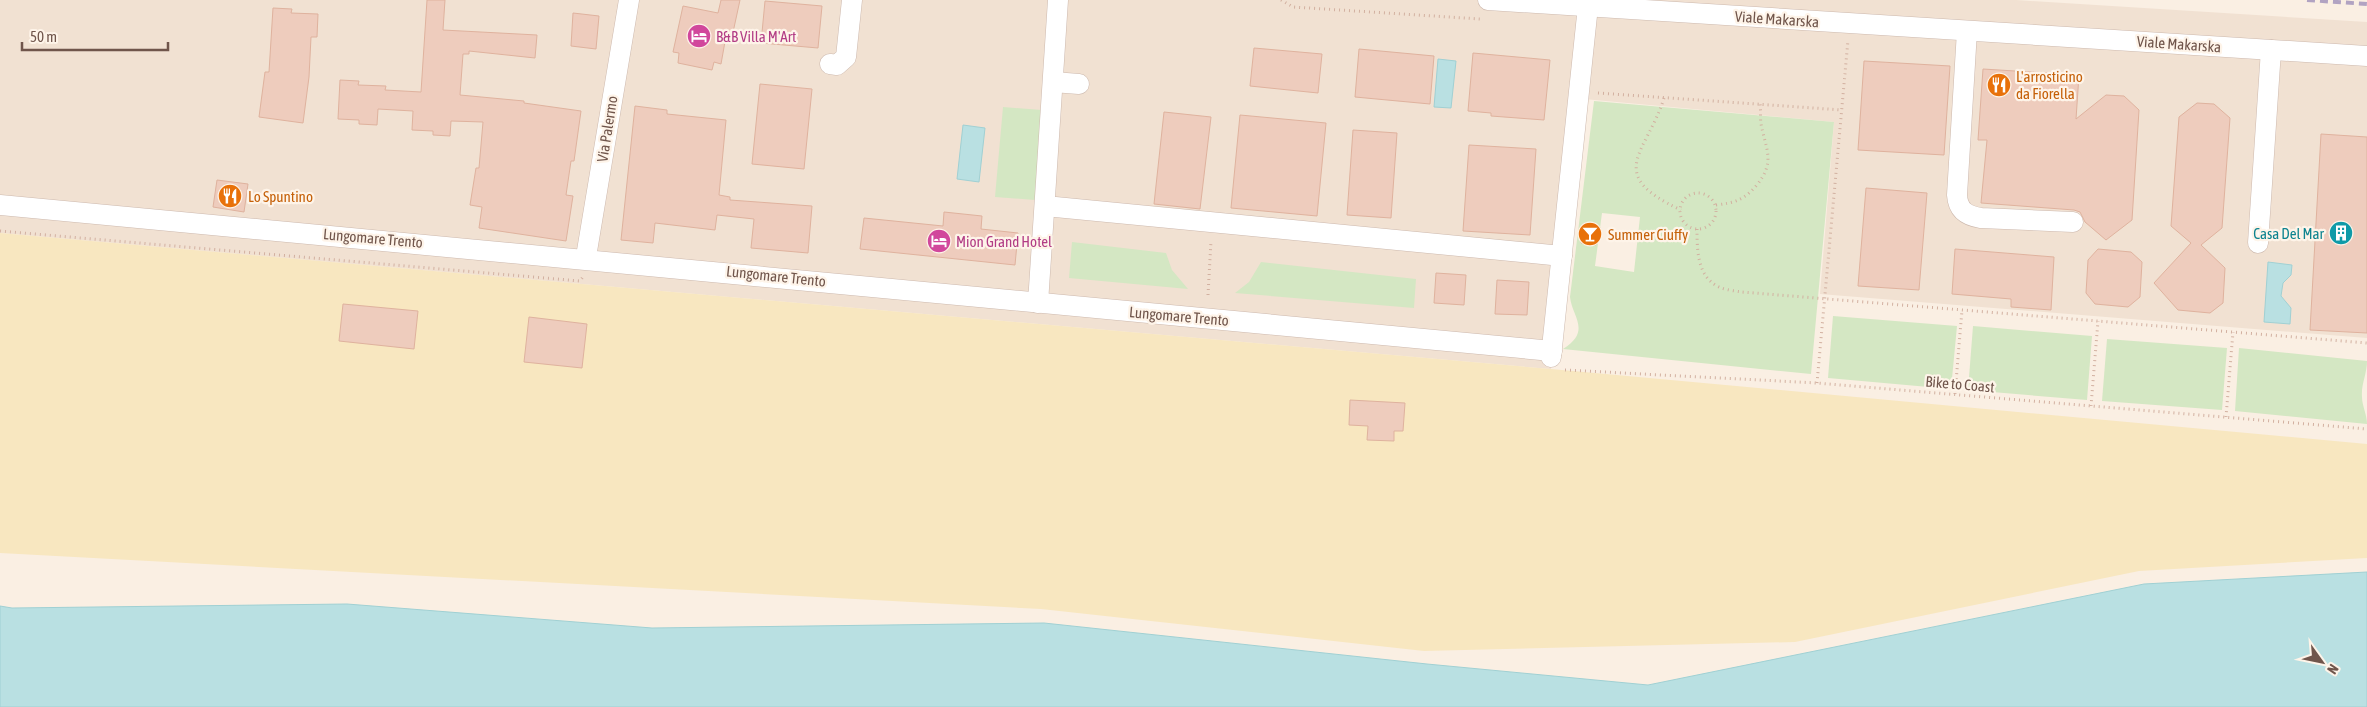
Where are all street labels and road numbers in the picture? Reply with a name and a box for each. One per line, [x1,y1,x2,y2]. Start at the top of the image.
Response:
street label: Viale Makarska [1734,8,1820,30]
street label: Viale Makarska [2136,33,2222,55]
street label: Via Palermo [593,95,621,163]
street label: Lungomare Trento [322,225,424,251]
street label: Lungomare Trento [725,262,827,290]
street label: Lungomare Trento [1128,303,1230,329]
street label: Bike to Coast [1925,373,1995,395]

